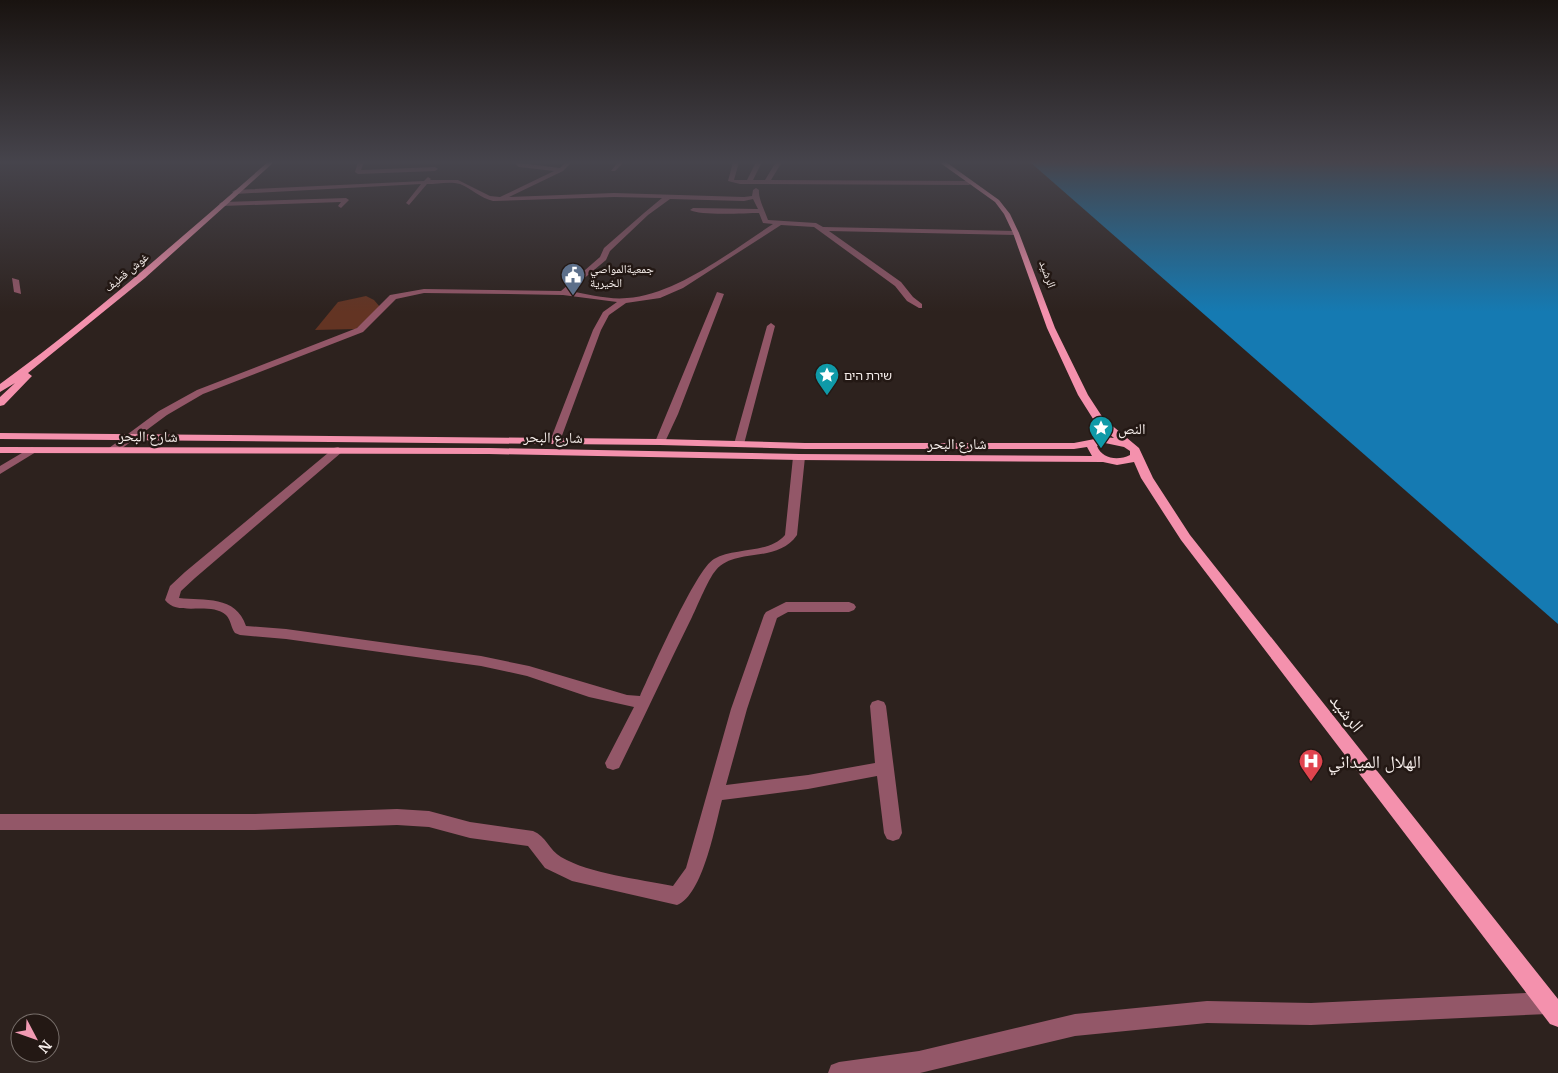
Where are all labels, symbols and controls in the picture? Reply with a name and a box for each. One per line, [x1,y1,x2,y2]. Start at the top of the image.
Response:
street label: غوش قطيف [101,249,151,295]
street label: الرشيد [1036,258,1060,290]
place label: جمعيةالمواصي الخيرية [590,261,654,290]
public building icon: جمعيةالمواصي الخيرية [560,262,586,296]
place icon: שירת הים [814,362,840,396]
place label: שירת הים [844,368,892,383]
place icon: النص [1088,415,1114,449]
place label: النص [1118,419,1146,439]
street label: شارع البحر [117,426,178,447]
street label: شارع البحر [522,427,583,448]
street label: شارع البحر [926,434,987,454]
street label: الرشيد [1325,689,1369,737]
hospital icon: الهلال الميداني [1298,748,1324,782]
place label: الهلال الميداني [1328,750,1421,776]
north arrow [10,1013,60,1063]
text: N [34,1036,55,1057]

